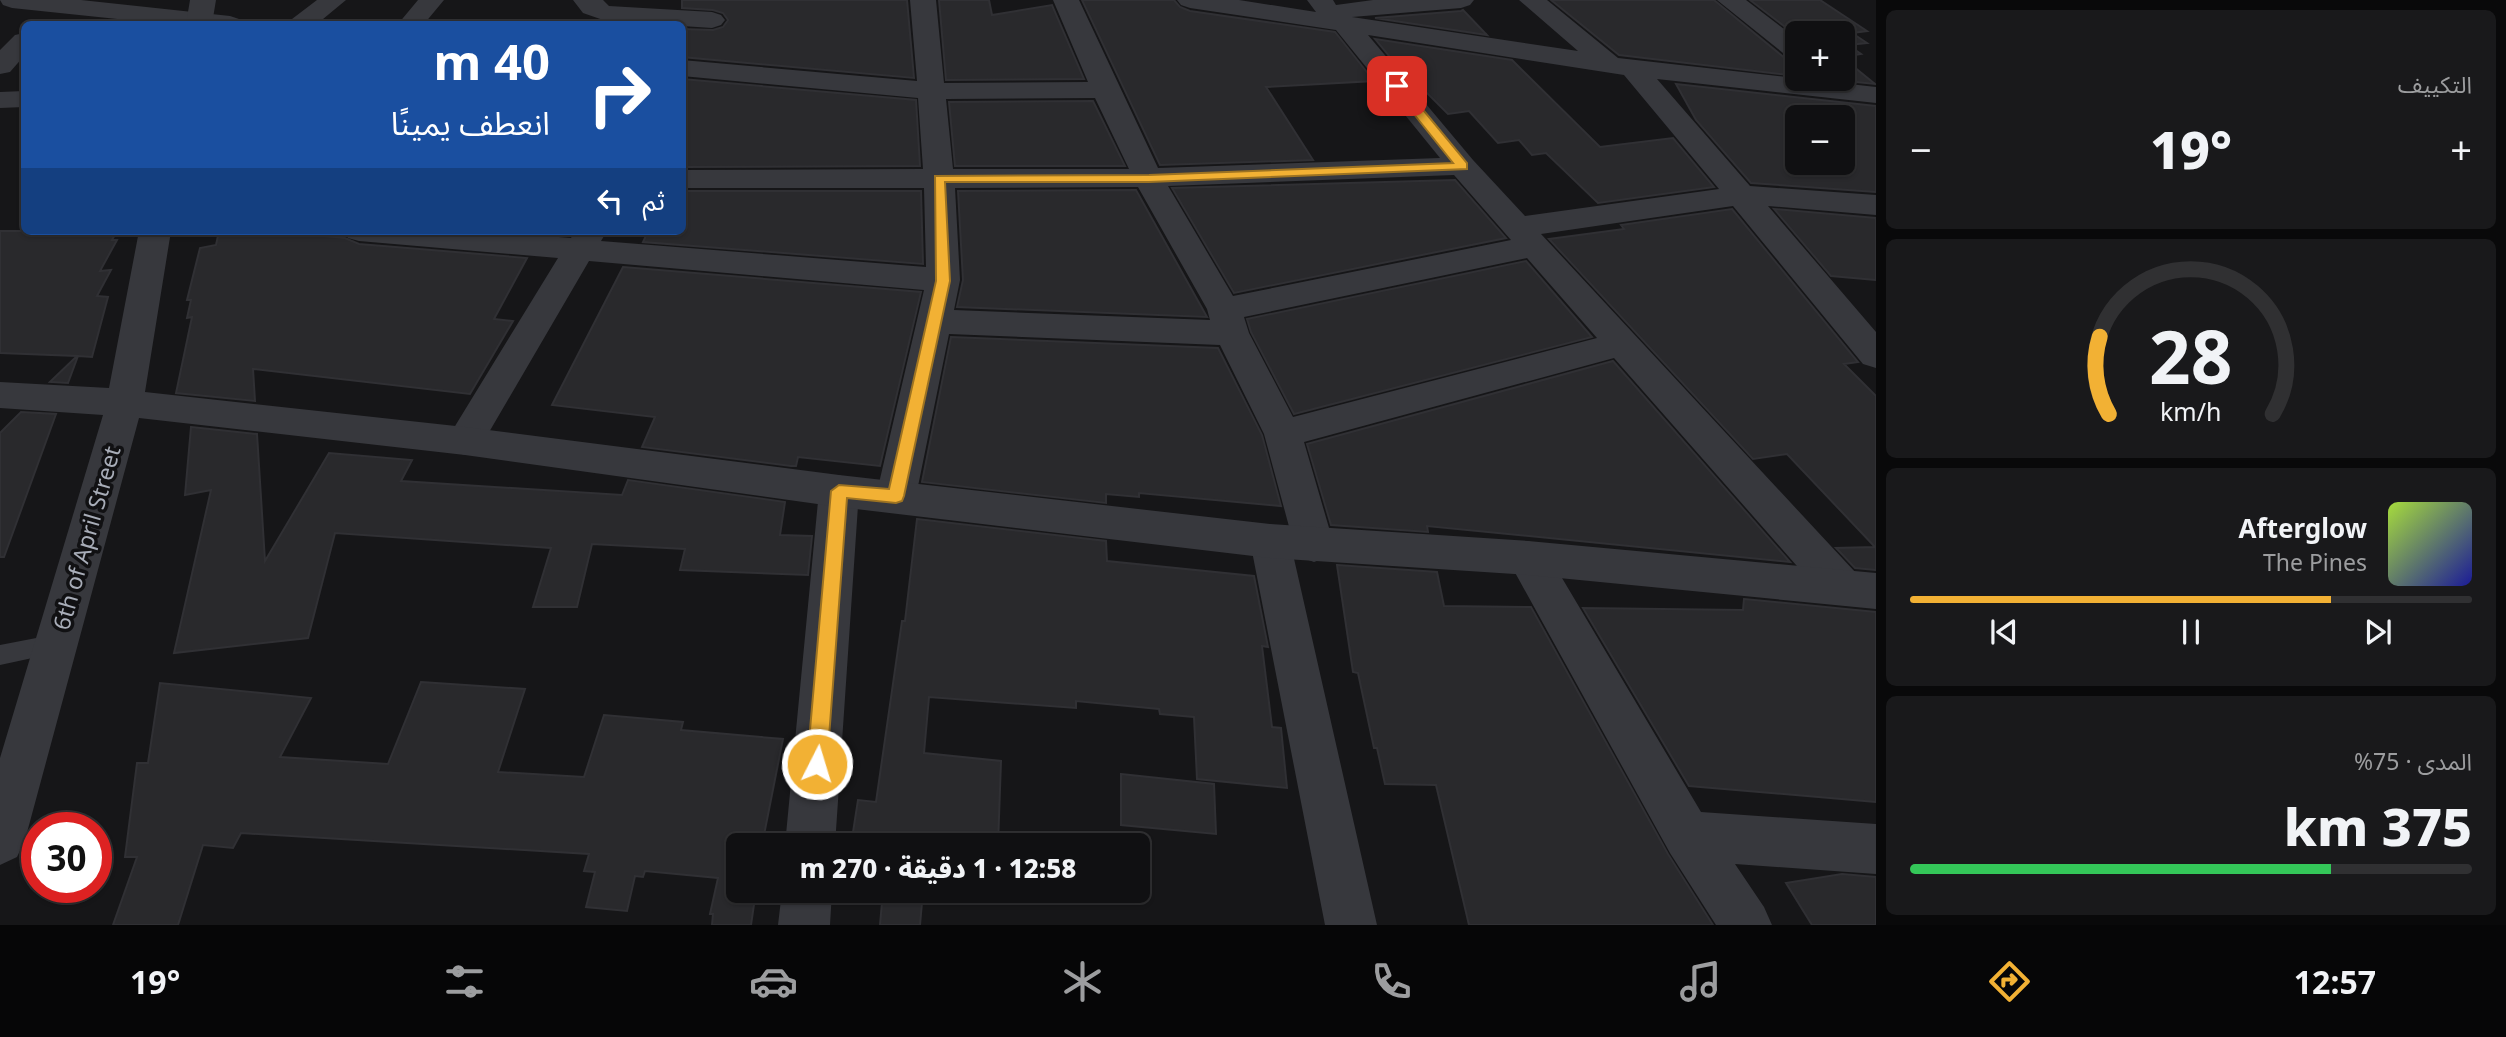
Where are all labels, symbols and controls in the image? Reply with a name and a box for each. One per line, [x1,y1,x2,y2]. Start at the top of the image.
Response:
map controls [1785,21,1855,175]
button: + [1785,21,1855,91]
text: 40 m [433,28,550,94]
icon: right [574,49,665,140]
pin [1367,56,1427,116]
icon: arrive [1378,67,1416,105]
text: التكييف [2398,68,2472,100]
text: انعطف يمينًا [391,101,550,144]
button: − [1785,105,1855,175]
text: 19° [2150,113,2232,184]
text: − [1910,123,1932,175]
text: + [2450,123,2472,175]
icon: left [591,182,629,220]
text: ثم [643,182,665,218]
text: 28 [2149,307,2233,406]
text: km/h [2160,394,2222,428]
street label: 6th of April Street [44,442,128,633]
text: Afterglow [2239,510,2367,546]
text: The Pines [2263,546,2367,578]
icon: previous [1985,613,2023,651]
icon: pause [2172,613,2210,651]
icon: next [2359,613,2397,651]
position arrow [780,727,854,801]
text: المدى · 75% [2354,745,2472,777]
text: 375 km [2284,790,2472,861]
speed limit sign: 30 [21,812,112,903]
text: 12:58 · 1 دقيقة · 270 m [800,850,1076,886]
icon: filters [440,957,489,1006]
icon: car [749,957,798,1006]
icon: climate [1058,957,1107,1006]
icon: phone [1367,957,1416,1006]
icon: music [1676,957,1725,1006]
icon: directions [1985,957,2034,1006]
text: 19° [130,960,180,1003]
text: 12:57 [2294,960,2376,1003]

